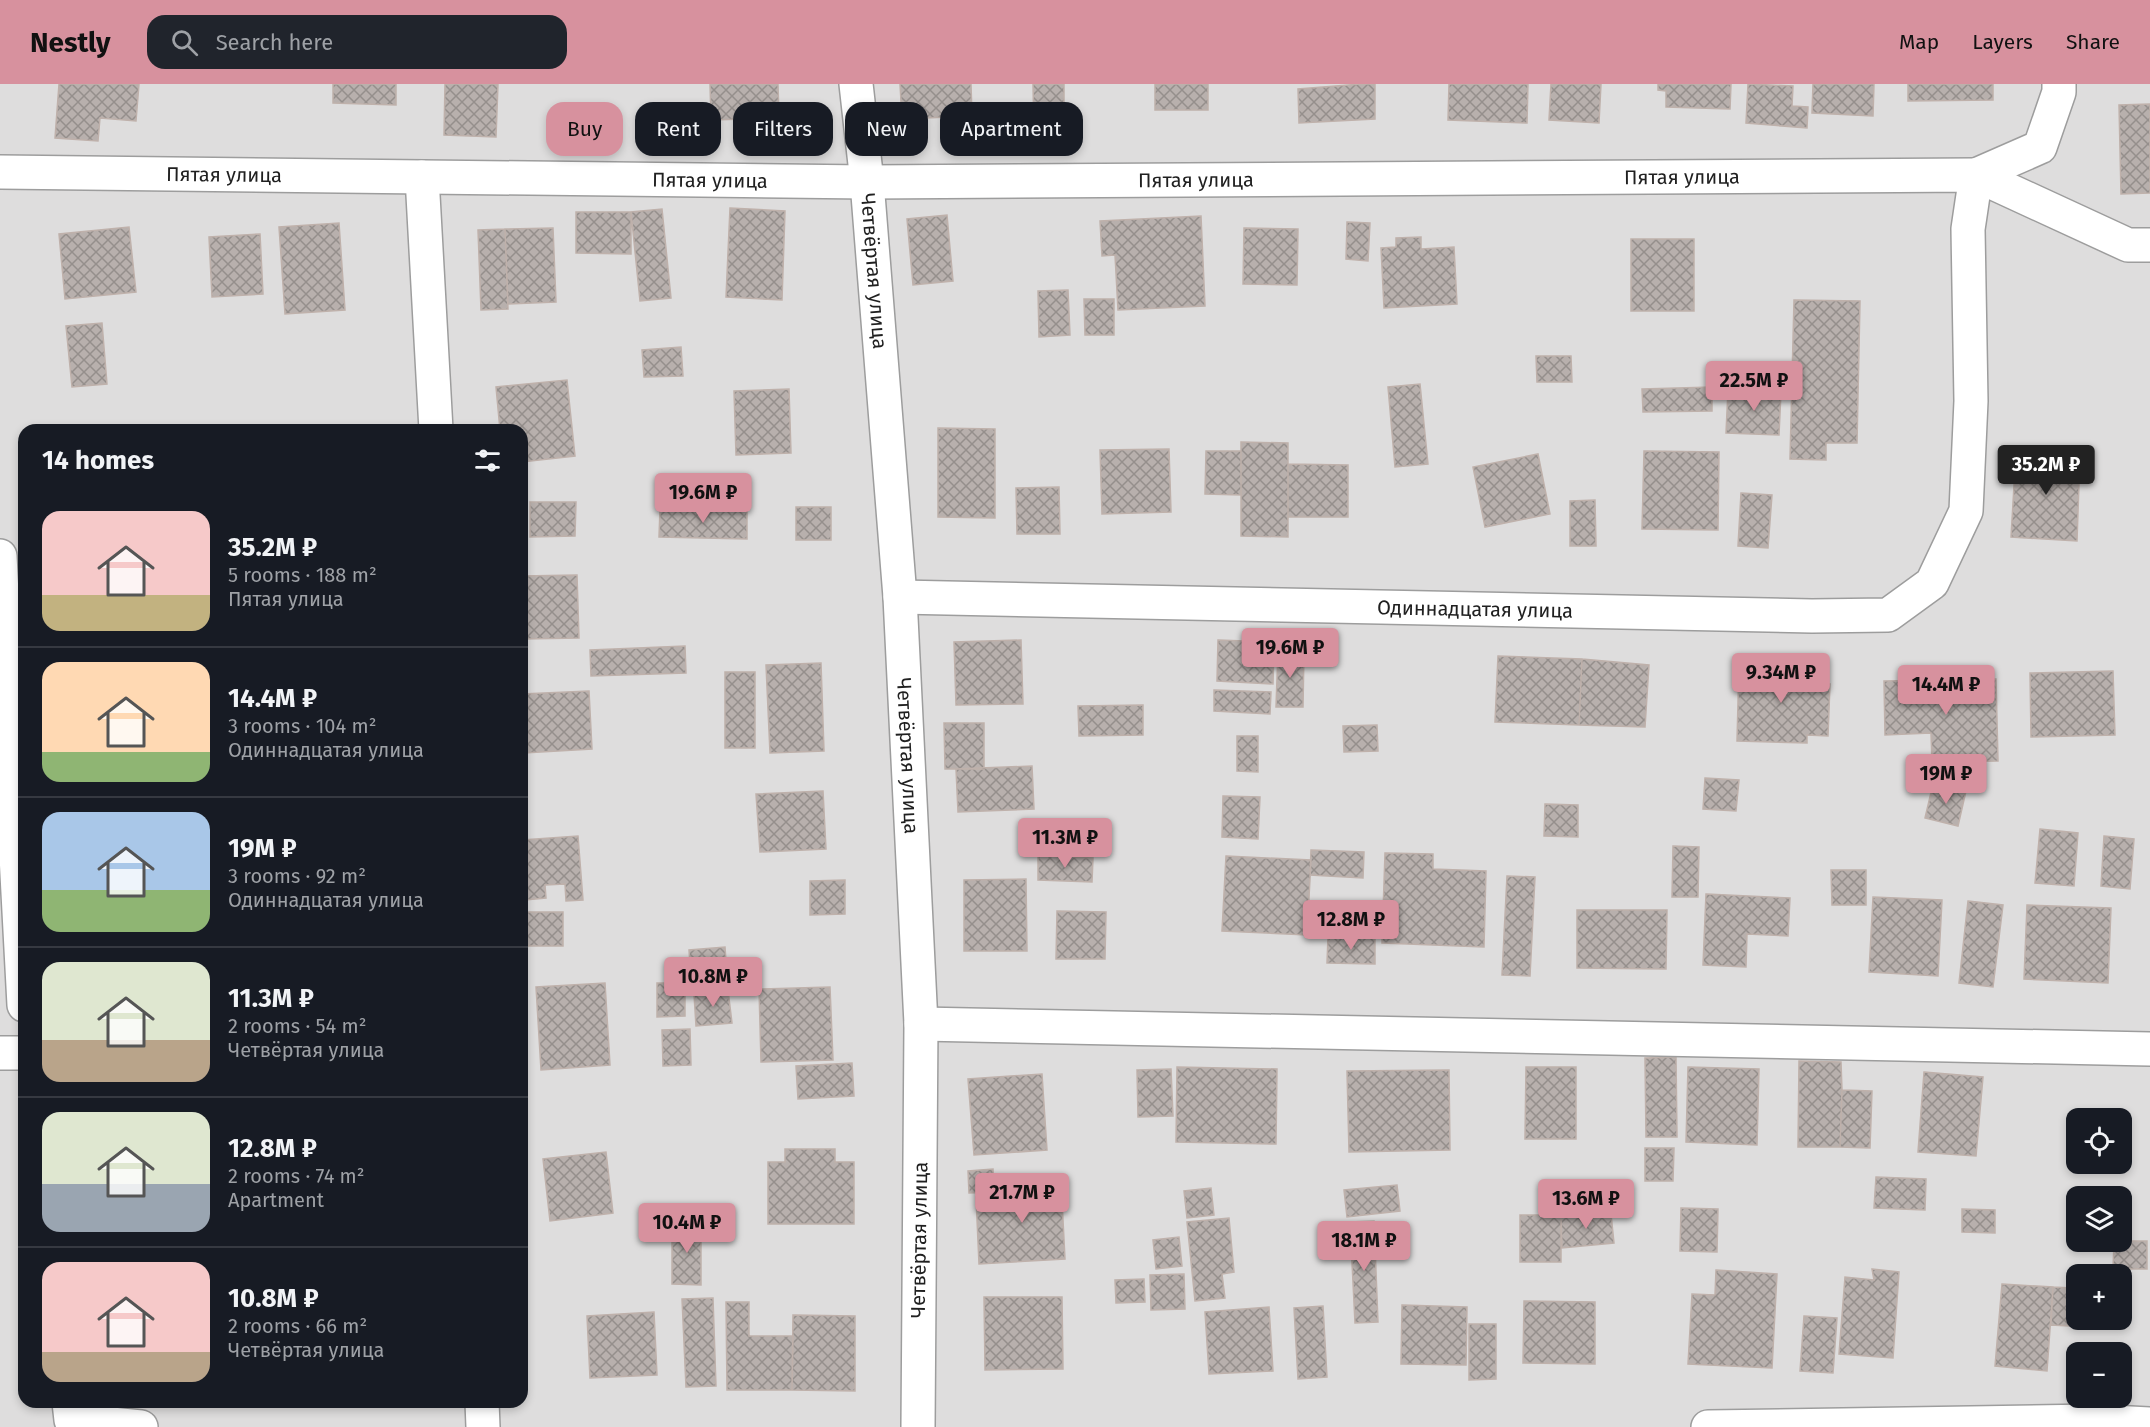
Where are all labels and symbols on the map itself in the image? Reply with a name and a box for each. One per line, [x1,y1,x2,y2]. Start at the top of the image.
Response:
street label: Пятая улица [166,162,282,187]
street label: Пятая улица [1624,164,1740,189]
street label: Пятая улица [652,168,768,193]
street label: Пятая улица [1138,168,1254,192]
street label: Четвёртая улица [856,192,892,350]
pin: 22.5M ₽ [1699,361,1809,412]
pin: 35.2M ₽ [1991,445,2101,496]
pin: 19.6M ₽ [648,473,758,524]
street label: Одиннадцатая улица [1377,595,1573,623]
pin: 19.6M ₽ [1235,628,1345,679]
pin: 9.34M ₽ [1726,653,1836,704]
pin: 14.4M ₽ [1891,665,2001,716]
street label: Четвёртая улица [892,677,924,835]
pin: 19M ₽ [1904,754,1988,805]
pin: 11.3M ₽ [1010,818,1120,869]
pin: 12.8M ₽ [1296,900,1406,951]
pin: 10.8M ₽ [658,957,768,1008]
street label: Четвёртая улица [906,1162,932,1318]
pin: 21.7M ₽ [967,1173,1077,1224]
pin: 13.6M ₽ [1531,1179,1641,1230]
pin: 10.4M ₽ [632,1203,742,1254]
pin: 18.1M ₽ [1309,1221,1419,1272]

